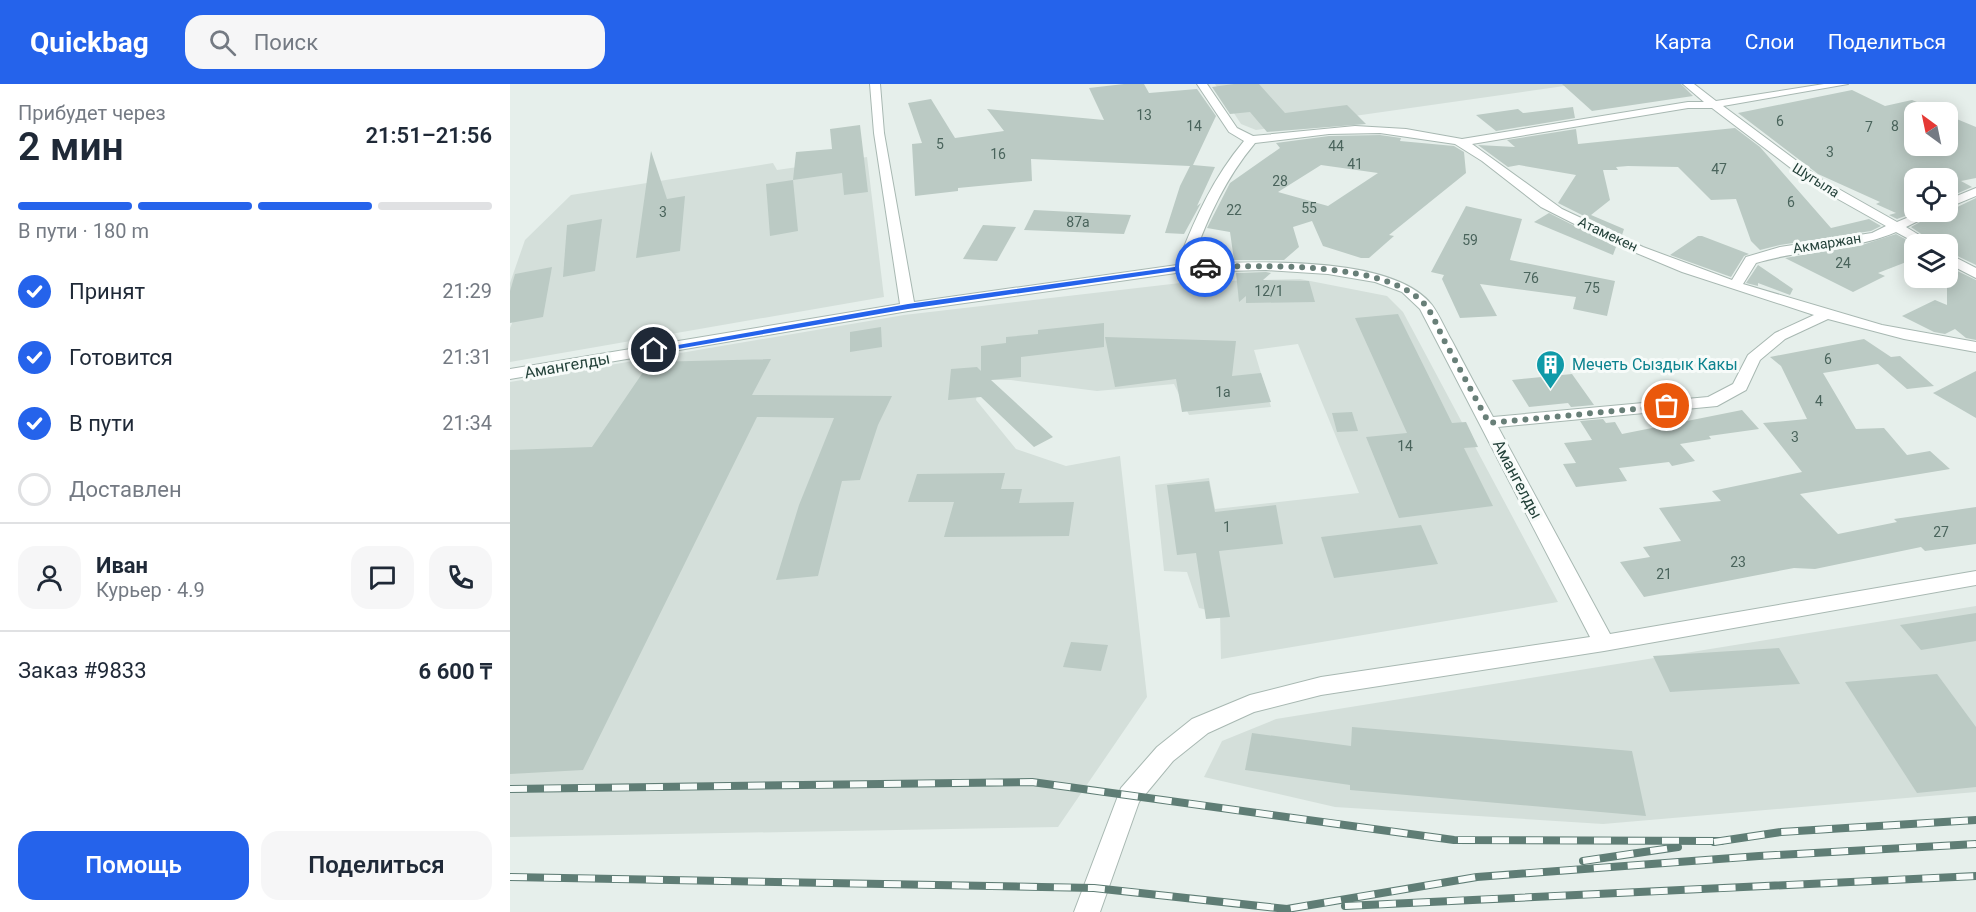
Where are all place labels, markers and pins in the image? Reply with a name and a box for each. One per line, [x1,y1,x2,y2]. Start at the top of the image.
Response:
pin [628,324,679,375]
building icon: Мечеть Сыздык Какы [1535,348,1567,390]
place label: Мечеть Сыздык Какы [1572,355,1738,374]
pin [1641,380,1692,431]

